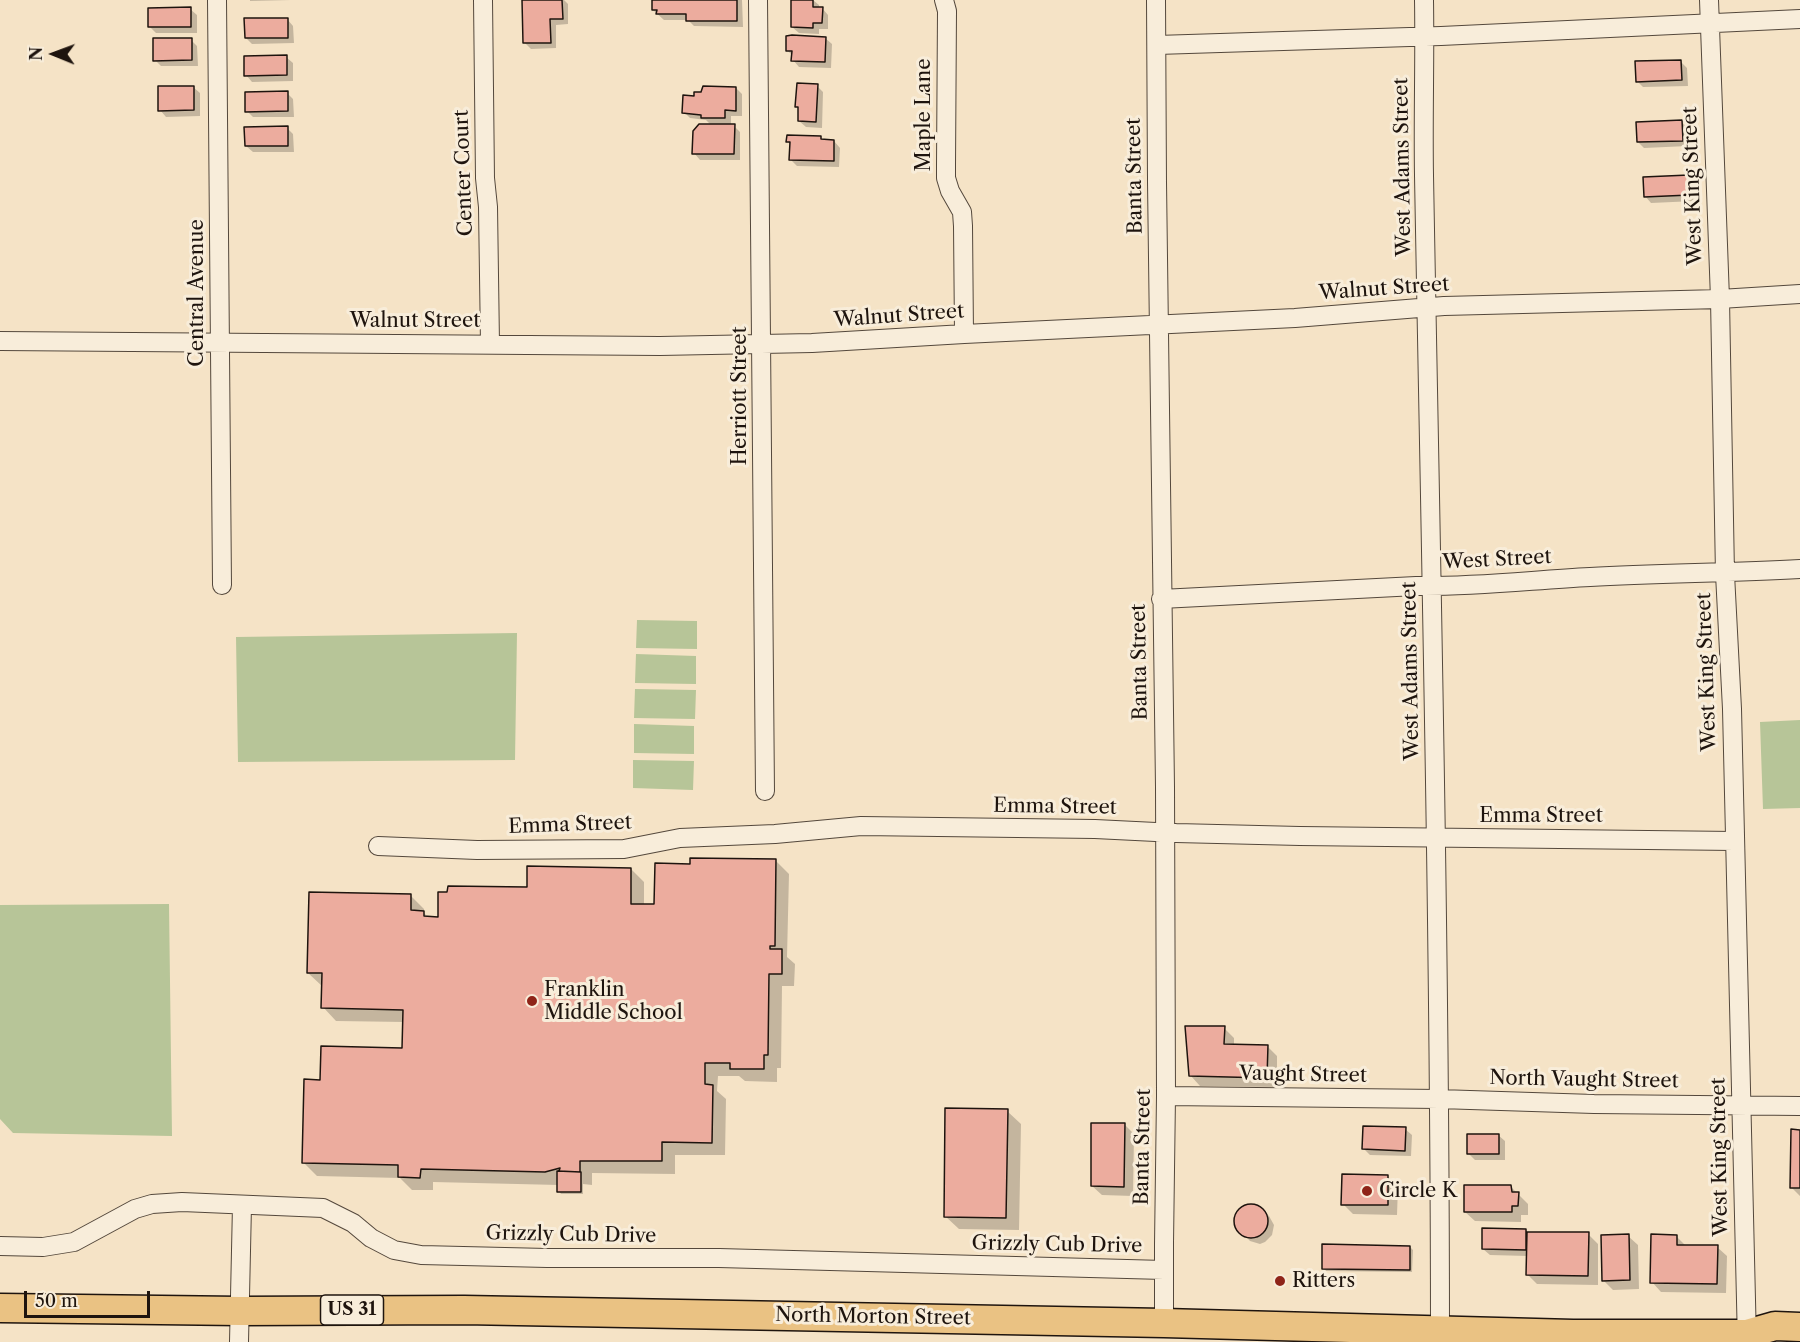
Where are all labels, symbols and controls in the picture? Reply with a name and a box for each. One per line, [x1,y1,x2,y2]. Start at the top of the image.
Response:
north arrow [24,24,84,84]
text: N [26,47,46,61]
street label: Maple Lane [912,59,936,171]
street label: West Adams Street [1389,77,1417,257]
street label: West King Street [1678,106,1708,266]
street label: Center Court [450,109,478,237]
street label: Banta Street [1122,117,1148,235]
street label: Central Avenue [185,219,209,367]
street label: Walnut Street [1318,272,1450,306]
street label: Walnut Street [833,299,965,333]
street label: Walnut Street [350,309,480,333]
street label: Herriott Street [728,326,752,466]
street label: West Street [1442,545,1552,575]
street label: West Adams Street [1397,581,1425,761]
street label: West King Street [1692,592,1722,752]
street label: Banta Street [1127,603,1153,721]
street label: Emma Street [993,794,1117,820]
street label: Emma Street [1479,804,1603,828]
street label: Emma Street [508,811,632,839]
place label: Franklin Middle School [544,978,683,1025]
marker: Franklin Middle School [525,994,539,1008]
street label: Vaught Street [1239,1062,1367,1088]
street label: North Vaught Street [1489,1066,1679,1094]
street label: West King Street [1707,1077,1733,1237]
street label: Banta Street [1130,1088,1156,1206]
place label: Circle K [1379,1179,1457,1203]
marker: Circle K [1360,1184,1374,1198]
street label: Grizzly Cub Drive [486,1222,656,1248]
street label: Grizzly Cub Drive [972,1232,1142,1258]
place label: Ritters [1292,1269,1355,1293]
marker: Ritters [1273,1274,1287,1288]
scale bar [27,1279,153,1317]
text: 50 m [35,1290,78,1312]
road number: US 31 [320,1295,384,1325]
street label: North Morton Street [775,1303,971,1331]

